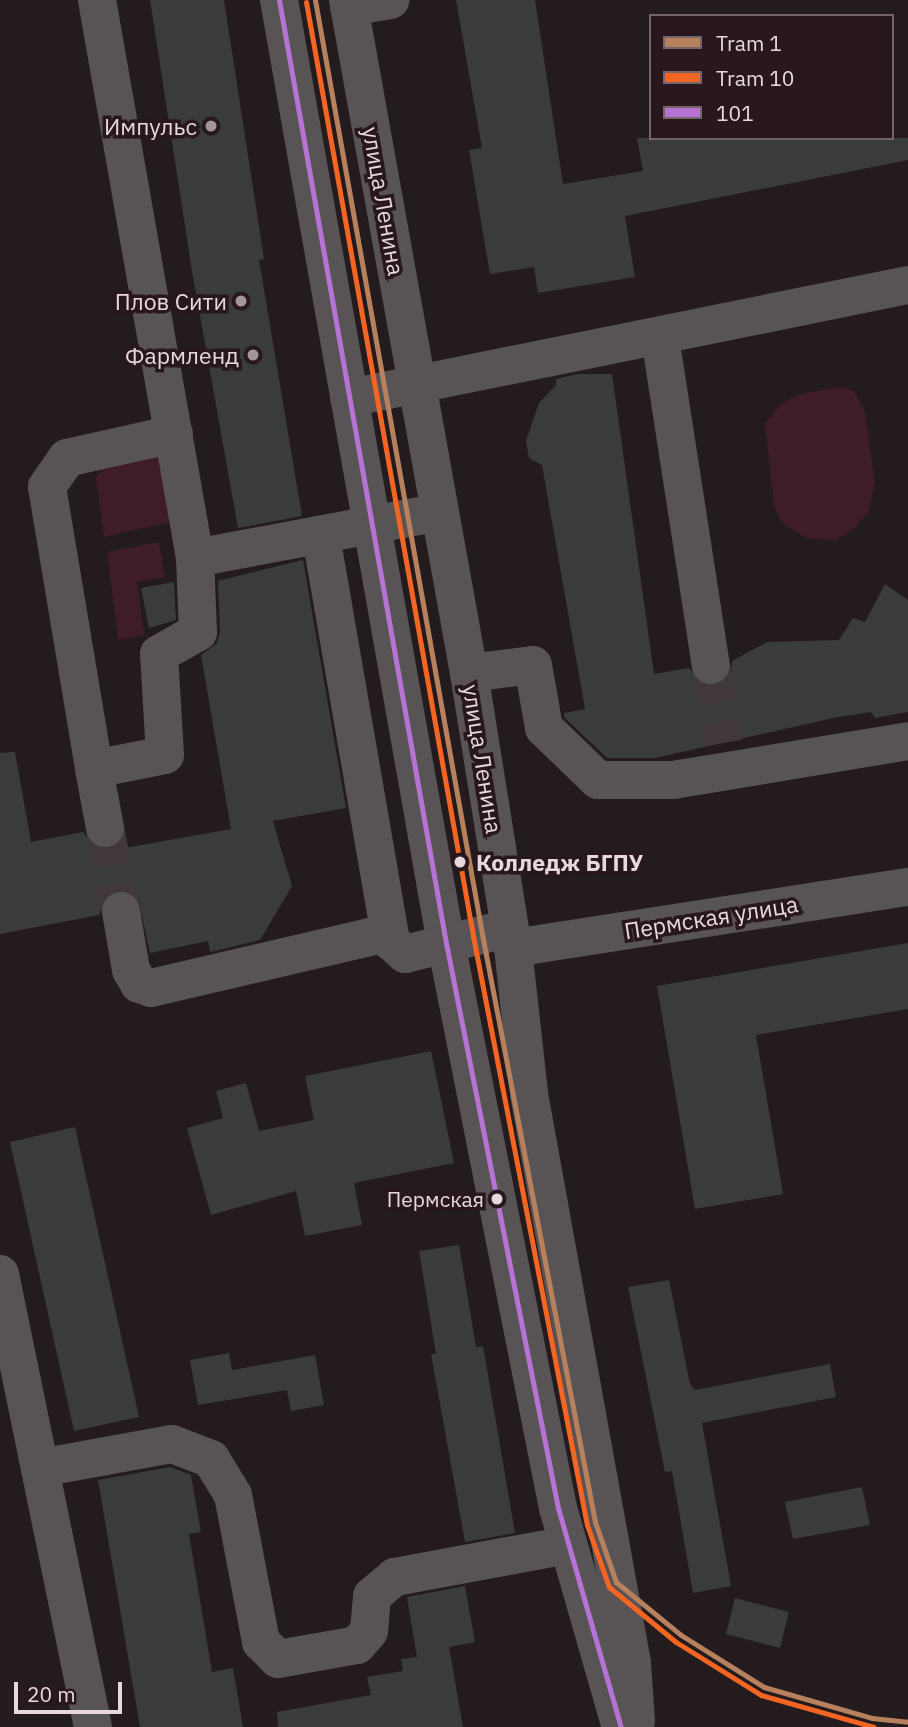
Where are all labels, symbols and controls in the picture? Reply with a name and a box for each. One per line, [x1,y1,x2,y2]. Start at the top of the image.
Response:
legend [649,14,894,140]
text: Tram 1 [716,29,782,57]
text: Tram 10 [716,64,794,92]
text: 101 [716,99,754,127]
place label: Импульс [104,112,197,140]
marker: Импульс [203,118,219,134]
street label: улица Ленина [357,125,411,277]
place label: Плов Сити [115,287,227,315]
marker: Плов Сити [233,293,249,309]
place label: Фармленд [125,341,239,369]
marker: Фармленд [245,347,261,363]
street label: улица Ленина [458,683,508,835]
place label: Колледж БГПУ [476,848,643,876]
marker: Колледж БГПУ [450,852,470,872]
street label: Пермская улица [622,890,800,944]
place label: Пермская [387,1186,484,1212]
marker: Пермская [490,1192,504,1206]
scale bar [18,1668,126,1712]
text: 20 m [27,1680,76,1708]

